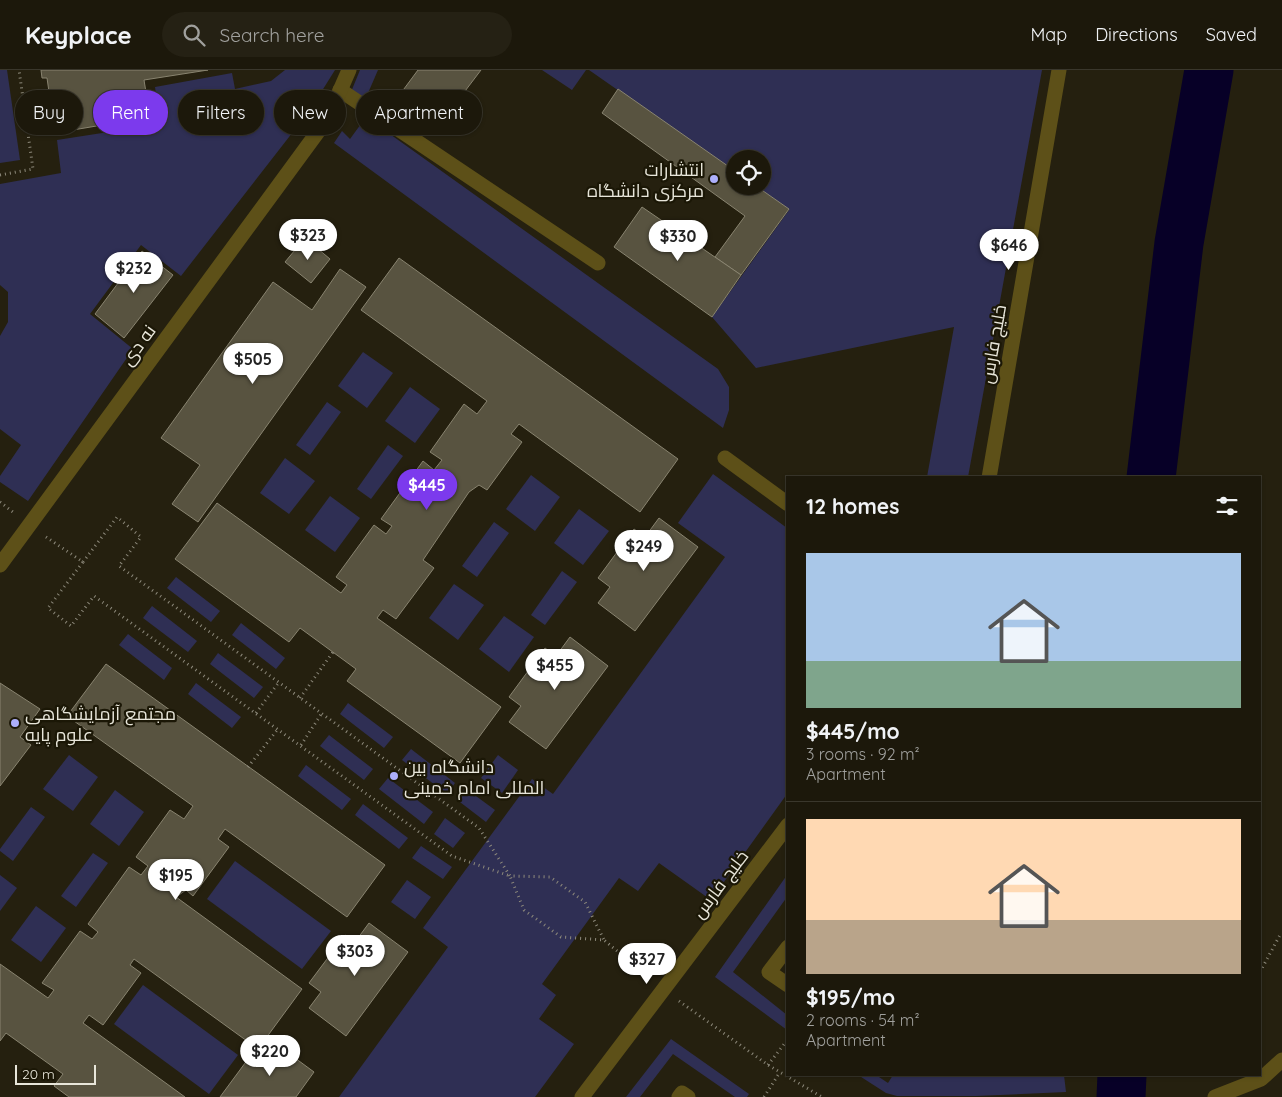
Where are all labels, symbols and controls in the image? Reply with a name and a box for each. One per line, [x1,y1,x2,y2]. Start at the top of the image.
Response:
search box [162,12,512,57]
text: Keyplace [25,20,132,50]
icon: search [180,21,208,49]
text: Search here [220,23,325,47]
text: Map [1030,23,1067,46]
text: Directions [1095,23,1178,46]
text: Saved [1206,23,1257,46]
chip: Buy [15,90,83,135]
chip: Rent [93,90,168,135]
chip: Filters [178,90,264,135]
chip: New [274,90,346,135]
chip: Apartment [356,90,482,135]
map controls [726,150,771,195]
button: locate [726,150,771,195]
place label: انتشارات مرکزی دانشگاه [587,158,704,202]
marker: انتشارات مرکزی دانشگاه [708,173,720,185]
pin: $323 [278,218,338,261]
pin: $330 [648,220,708,262]
text: $323 [290,225,326,245]
text: $330 [660,226,696,246]
pin: $646 [979,228,1039,271]
text: $646 [991,235,1027,255]
pin: $232 [104,252,164,294]
text: $232 [116,258,152,278]
street label: خلیج فارس [975,303,1012,385]
street label: نه دی [115,320,161,370]
pin: $505 [223,342,283,385]
text: $505 [234,349,272,369]
pin: $445 [397,468,457,511]
text: $445 [408,475,446,495]
icon: filters [1213,492,1241,520]
text: 12 homes [806,493,899,519]
pin: $249 [614,530,674,572]
text: $249 [626,536,662,556]
icon: home [979,586,1069,676]
pin: $455 [525,648,585,691]
text: $455 [536,655,574,675]
place label: مجتمع آزمایشگاهی علوم پایه [25,702,176,747]
marker: مجتمع آزمایشگاهی علوم پایه [9,717,21,729]
text: $445/mo [806,718,900,744]
text: 3 rooms · 92 m² [806,744,920,764]
place label: دانشگاه بین المللی امام خمینی [404,755,544,800]
text: Apartment [806,764,886,784]
marker: دانشگاه بین المللی امام خمینی [388,770,400,782]
street label: خلیج فارس [687,845,754,923]
icon: home [979,851,1069,941]
pin: $195 [146,858,206,901]
text: $195 [159,865,193,885]
pin: $303 [325,934,385,977]
text: $303 [337,941,373,961]
pin: $327 [617,942,677,985]
text: $327 [629,949,665,969]
text: $195/mo [806,984,895,1010]
text: 2 rooms · 54 m² [806,1010,920,1030]
text: Apartment [806,1030,886,1050]
pin: $220 [240,1034,300,1077]
text: $220 [251,1041,289,1061]
scale bar [15,1062,96,1085]
text: 20 m [22,1065,55,1083]

